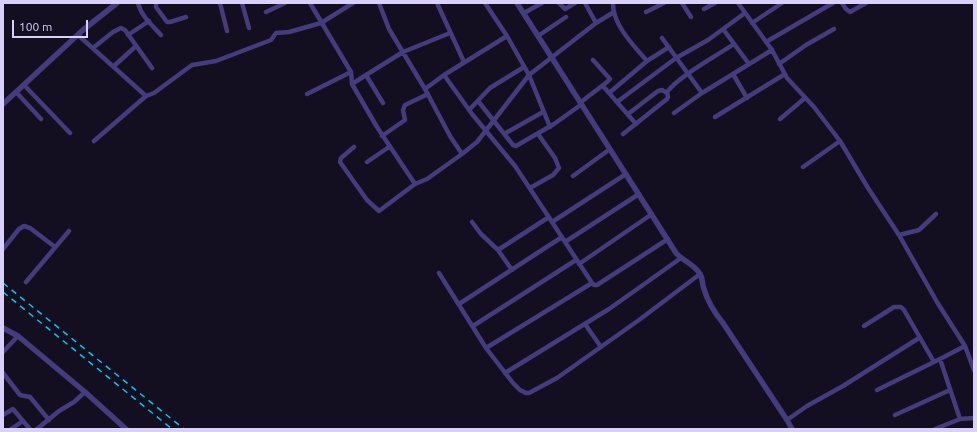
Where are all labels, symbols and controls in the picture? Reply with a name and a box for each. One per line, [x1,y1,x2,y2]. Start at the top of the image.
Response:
scale bar [14,12,90,38]
text: 100 m [19,20,52,33]

